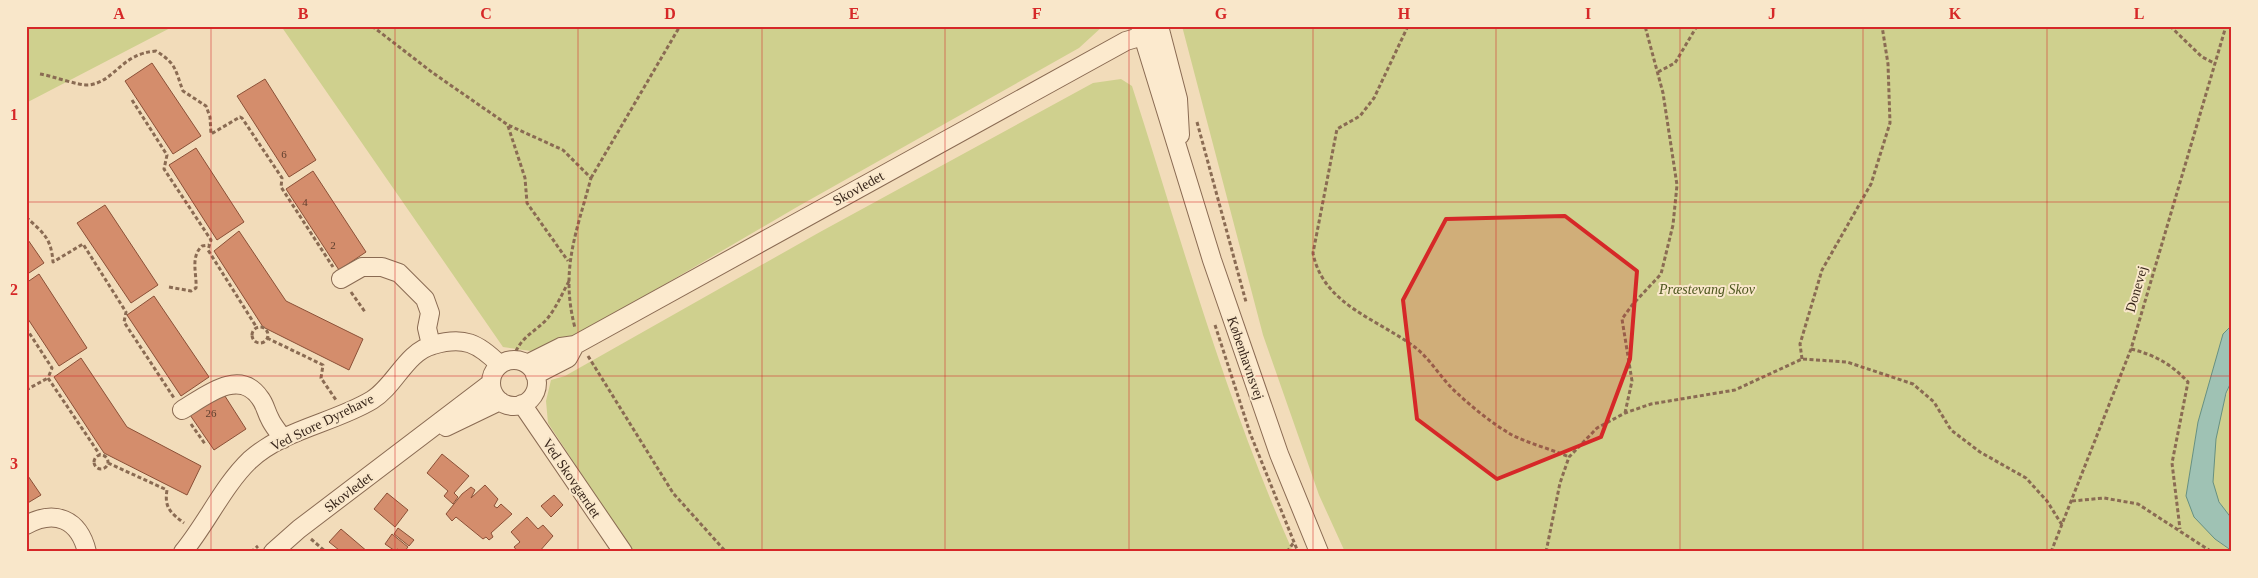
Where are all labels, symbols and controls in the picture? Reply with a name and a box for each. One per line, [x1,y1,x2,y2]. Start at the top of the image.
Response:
text: A [113,5,125,22]
text: B [298,5,309,22]
text: C [480,5,492,22]
text: D [664,5,676,22]
text: E [849,5,859,22]
text: F [1032,5,1042,22]
text: G [1215,5,1228,22]
text: H [1398,5,1411,22]
text: I [1585,5,1591,22]
text: J [1768,5,1776,22]
text: K [1949,5,1962,22]
text: L [2134,5,2144,22]
text: 1 [10,106,18,123]
house number: 6 [281,148,287,160]
street label: Skovledet [830,168,886,209]
house number: 4 [302,196,308,208]
house number: 2 [330,239,336,251]
street label: Donevej [2123,264,2150,314]
text: 2 [10,281,18,298]
park label: Præstevang Skov [1658,282,1756,297]
street label: Københavnsvej [1224,315,1267,402]
street label: Ved Store Dyrehave [268,391,376,454]
house number: 26 [206,407,217,419]
street label: Ved Skovgærdet [540,436,604,521]
text: 3 [10,455,18,472]
street label: Skovledet [321,469,375,515]

